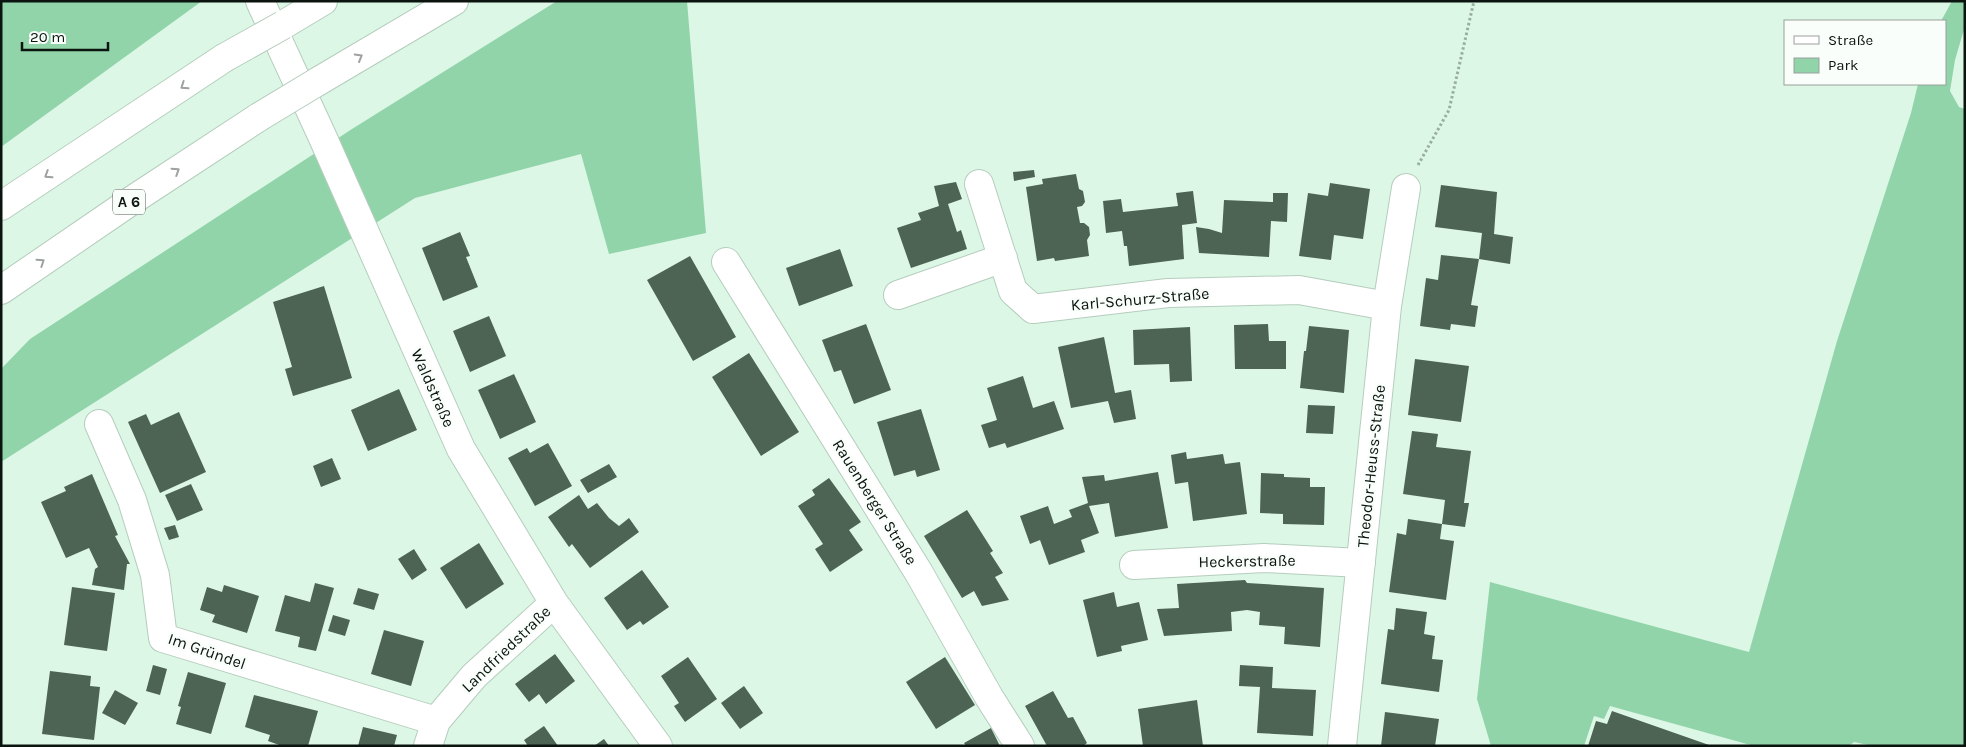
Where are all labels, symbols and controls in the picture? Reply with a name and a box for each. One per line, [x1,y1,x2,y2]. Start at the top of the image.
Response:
scale bar [22,20,109,52]
legend [1784,20,1946,85]
text: 20 m [30,28,65,46]
text: Straße [1828,31,1873,49]
one-way arrow [353,53,362,63]
text: Park [1828,56,1858,74]
one-way arrow [180,80,190,89]
one-way arrow [171,168,180,178]
one-way arrow [45,169,54,179]
road number: A 6 [113,190,145,214]
one-way arrow [35,259,45,268]
street label: Karl-Schurz-Straße [1070,283,1210,315]
street label: Waldstraße [407,346,459,430]
street label: Theodor-Heuss-Straße [1353,384,1389,548]
street label: Rauenberger Straße [829,436,921,568]
street label: Heckerstraße [1198,551,1296,571]
street label: Landfriedstraße [458,602,554,696]
street label: Im Gründel [166,629,248,673]

